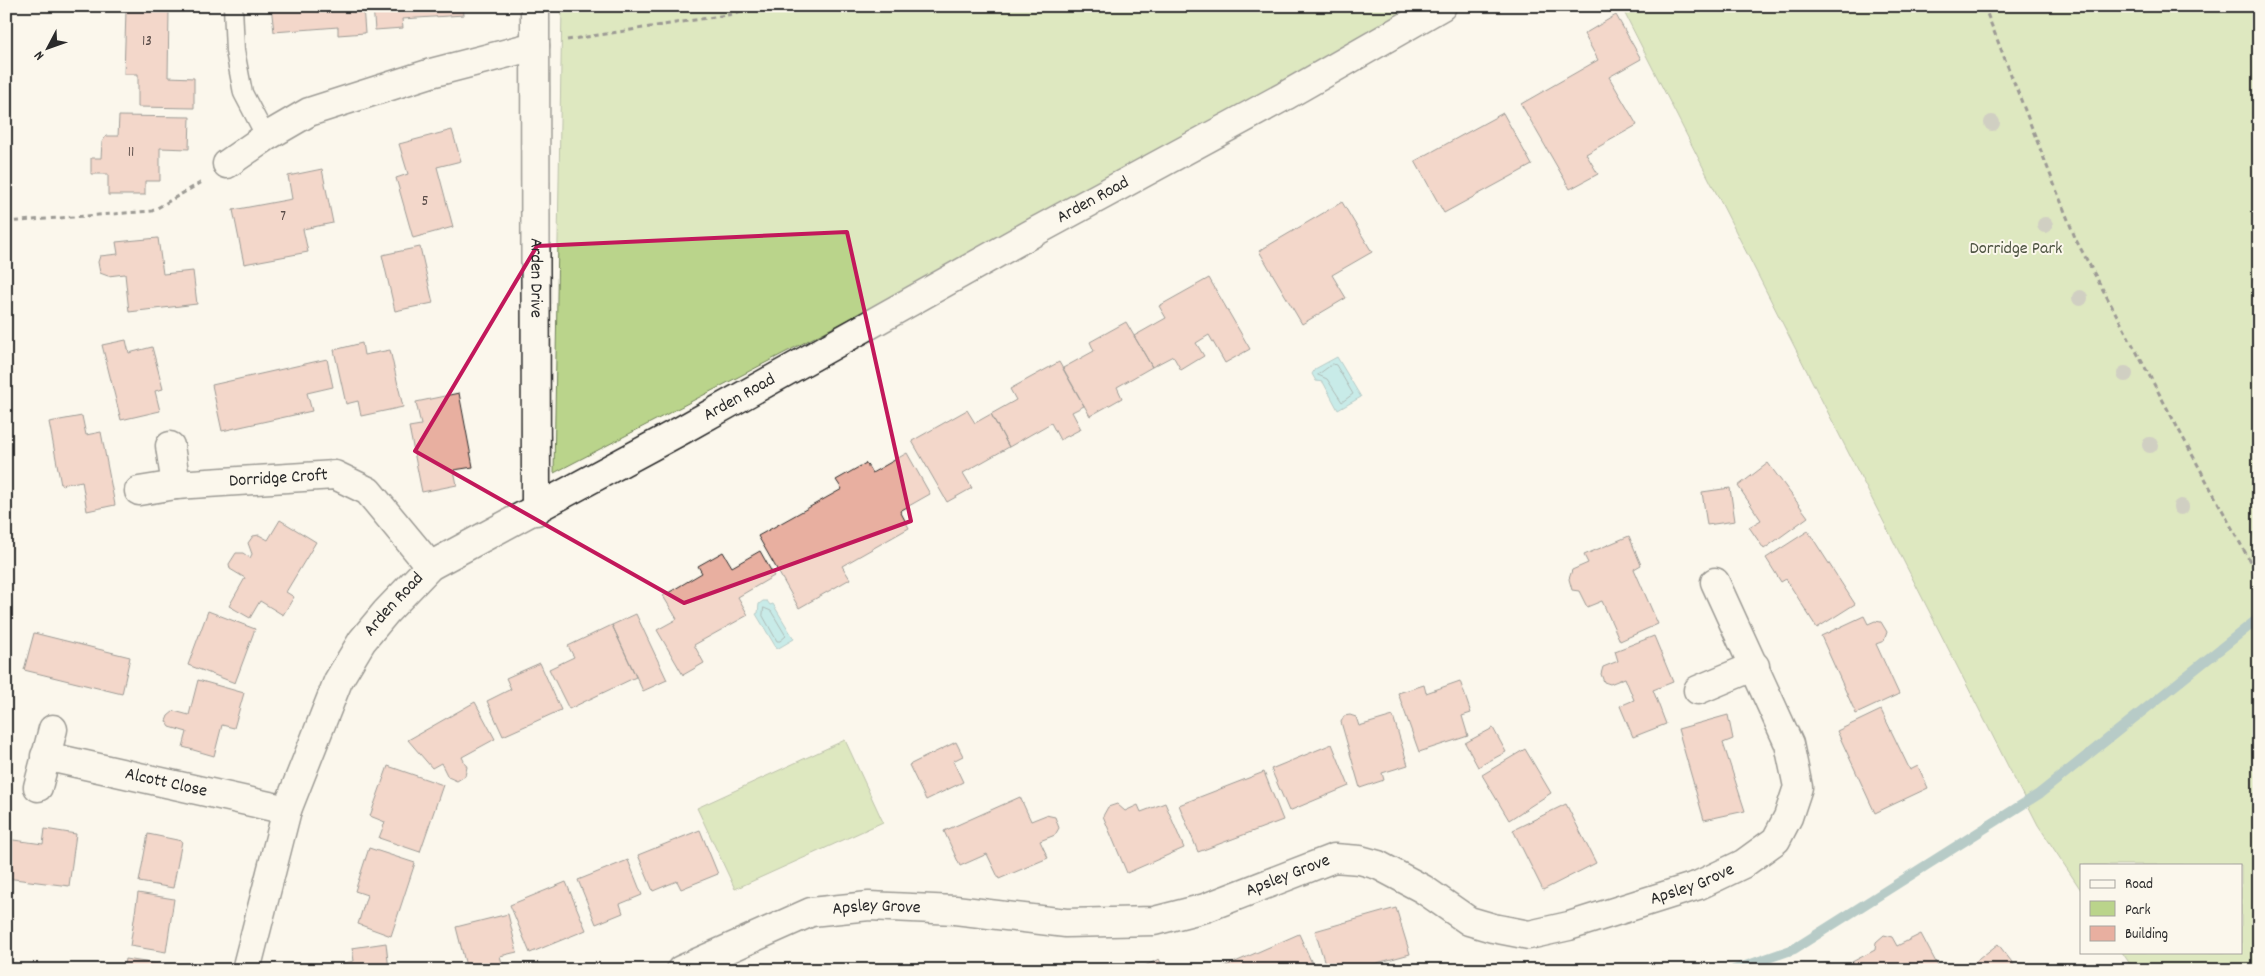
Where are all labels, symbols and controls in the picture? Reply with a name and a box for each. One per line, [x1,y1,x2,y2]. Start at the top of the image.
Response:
north arrow [22,22,72,72]
house number: 13 [142,31,152,53]
text: N [30,46,50,64]
house number: 11 [128,142,134,164]
street label: Arden Road [1052,170,1134,230]
house number: 5 [422,191,429,213]
house number: 7 [280,206,286,228]
park label: Dorridge Park [1970,237,2063,262]
street label: Arden Drive [523,238,548,318]
street label: Arden Road [699,368,780,428]
street label: Dorridge Croft [228,463,329,494]
street label: Arden Road [358,567,430,642]
street label: Alcott Close [123,762,210,804]
street label: Apsley Grove [1242,848,1334,904]
street label: Apsley Grove [1647,857,1739,912]
legend [2080,864,2242,954]
text: Road [2125,874,2153,896]
street label: Apsley Grove [831,893,921,922]
text: Park [2125,900,2151,922]
text: Building [2125,924,2168,946]

